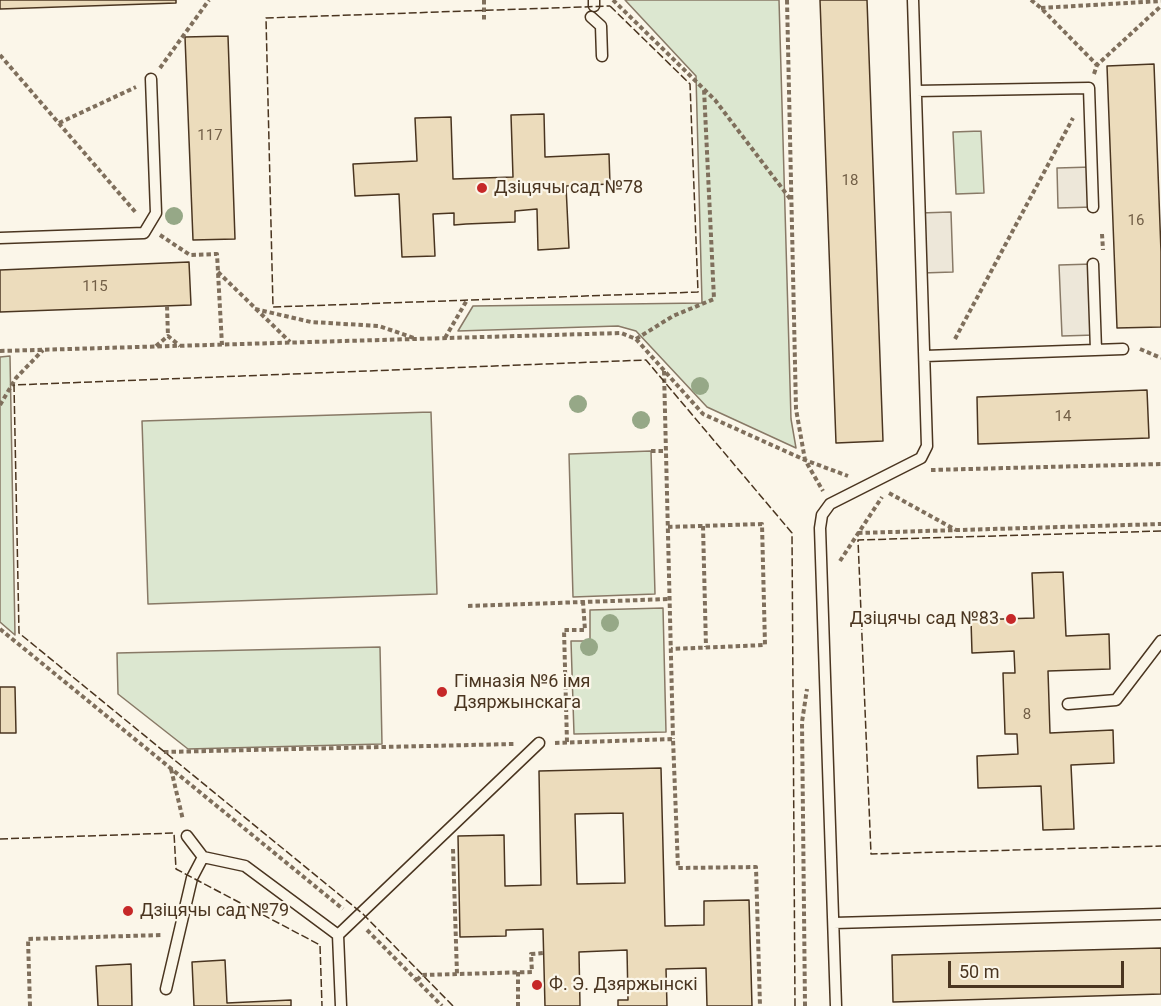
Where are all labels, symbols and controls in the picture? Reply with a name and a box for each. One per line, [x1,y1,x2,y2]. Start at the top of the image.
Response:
house number: 117 [197,127,223,145]
house number: 18 [842,172,858,190]
place label: Дзіцячы сад №78 [494,177,643,199]
marker: Дзіцячы сад №78 [475,181,489,195]
house number: 16 [1128,212,1144,230]
house number: 115 [82,278,108,296]
house number: 14 [1055,408,1071,426]
place label: Дзіцячы сад №83 [850,608,999,630]
marker: Дзіцячы сад №83 [1004,612,1018,626]
place label: Гімназія №6 імя Дзяржынскага [454,671,590,714]
marker: Гімназія №6 імя Дзяржынскага [435,685,449,699]
house number: 8 [1023,706,1031,724]
place label: Дзіцячы сад №79 [140,900,289,922]
marker: Дзіцячы сад №79 [121,904,135,918]
scale bar [951,949,1126,987]
text: 50 m [959,961,999,982]
place label: Ф. Э. Дзяржынскі [549,974,698,996]
marker: Ф. Э. Дзяржынскі [530,978,544,992]

